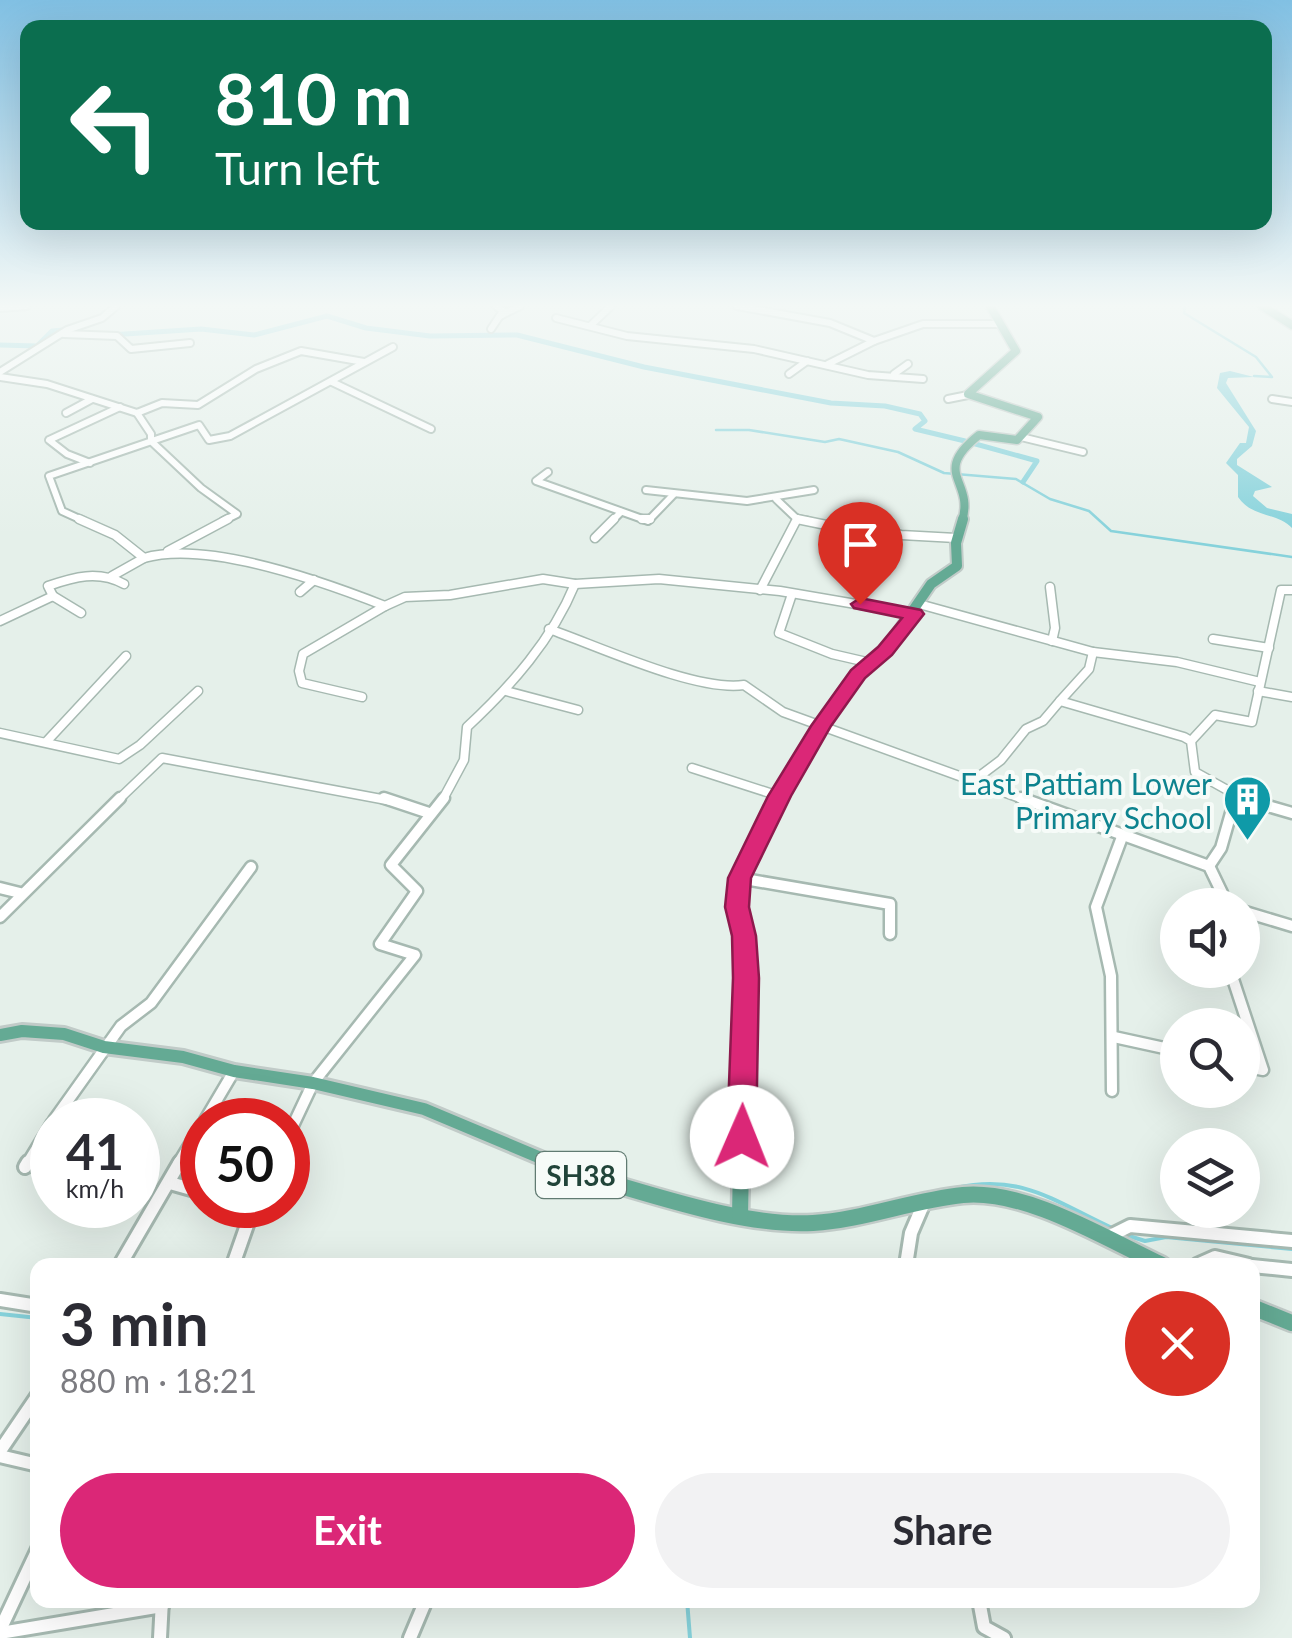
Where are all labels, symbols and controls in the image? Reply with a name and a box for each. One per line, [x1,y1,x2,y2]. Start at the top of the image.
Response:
text: 810 m [215,56,412,140]
icon: left [50,60,180,190]
text: Turn left [215,141,380,195]
pin [818,502,903,605]
icon: arrive [833,517,888,572]
place label: East Pattiam Lower Primary School [960,765,1212,835]
building icon: East Pattiam Lower Primary School [1221,774,1273,842]
map controls [1160,888,1260,1228]
button: sound [1160,888,1260,988]
button: search [1160,1008,1260,1108]
position arrow [690,1085,794,1189]
speed limit sign: 50 [180,1098,310,1228]
text: 41 [66,1121,124,1181]
button: layers [1160,1128,1260,1228]
road number: SH38 [536,1152,626,1198]
text: km/h [66,1173,124,1203]
text: 3 min [60,1287,209,1359]
button: close [1125,1291,1230,1396]
text: 880 m · 18:21 [60,1361,257,1400]
button: Exit [60,1473,635,1588]
button: Share [655,1473,1230,1588]

